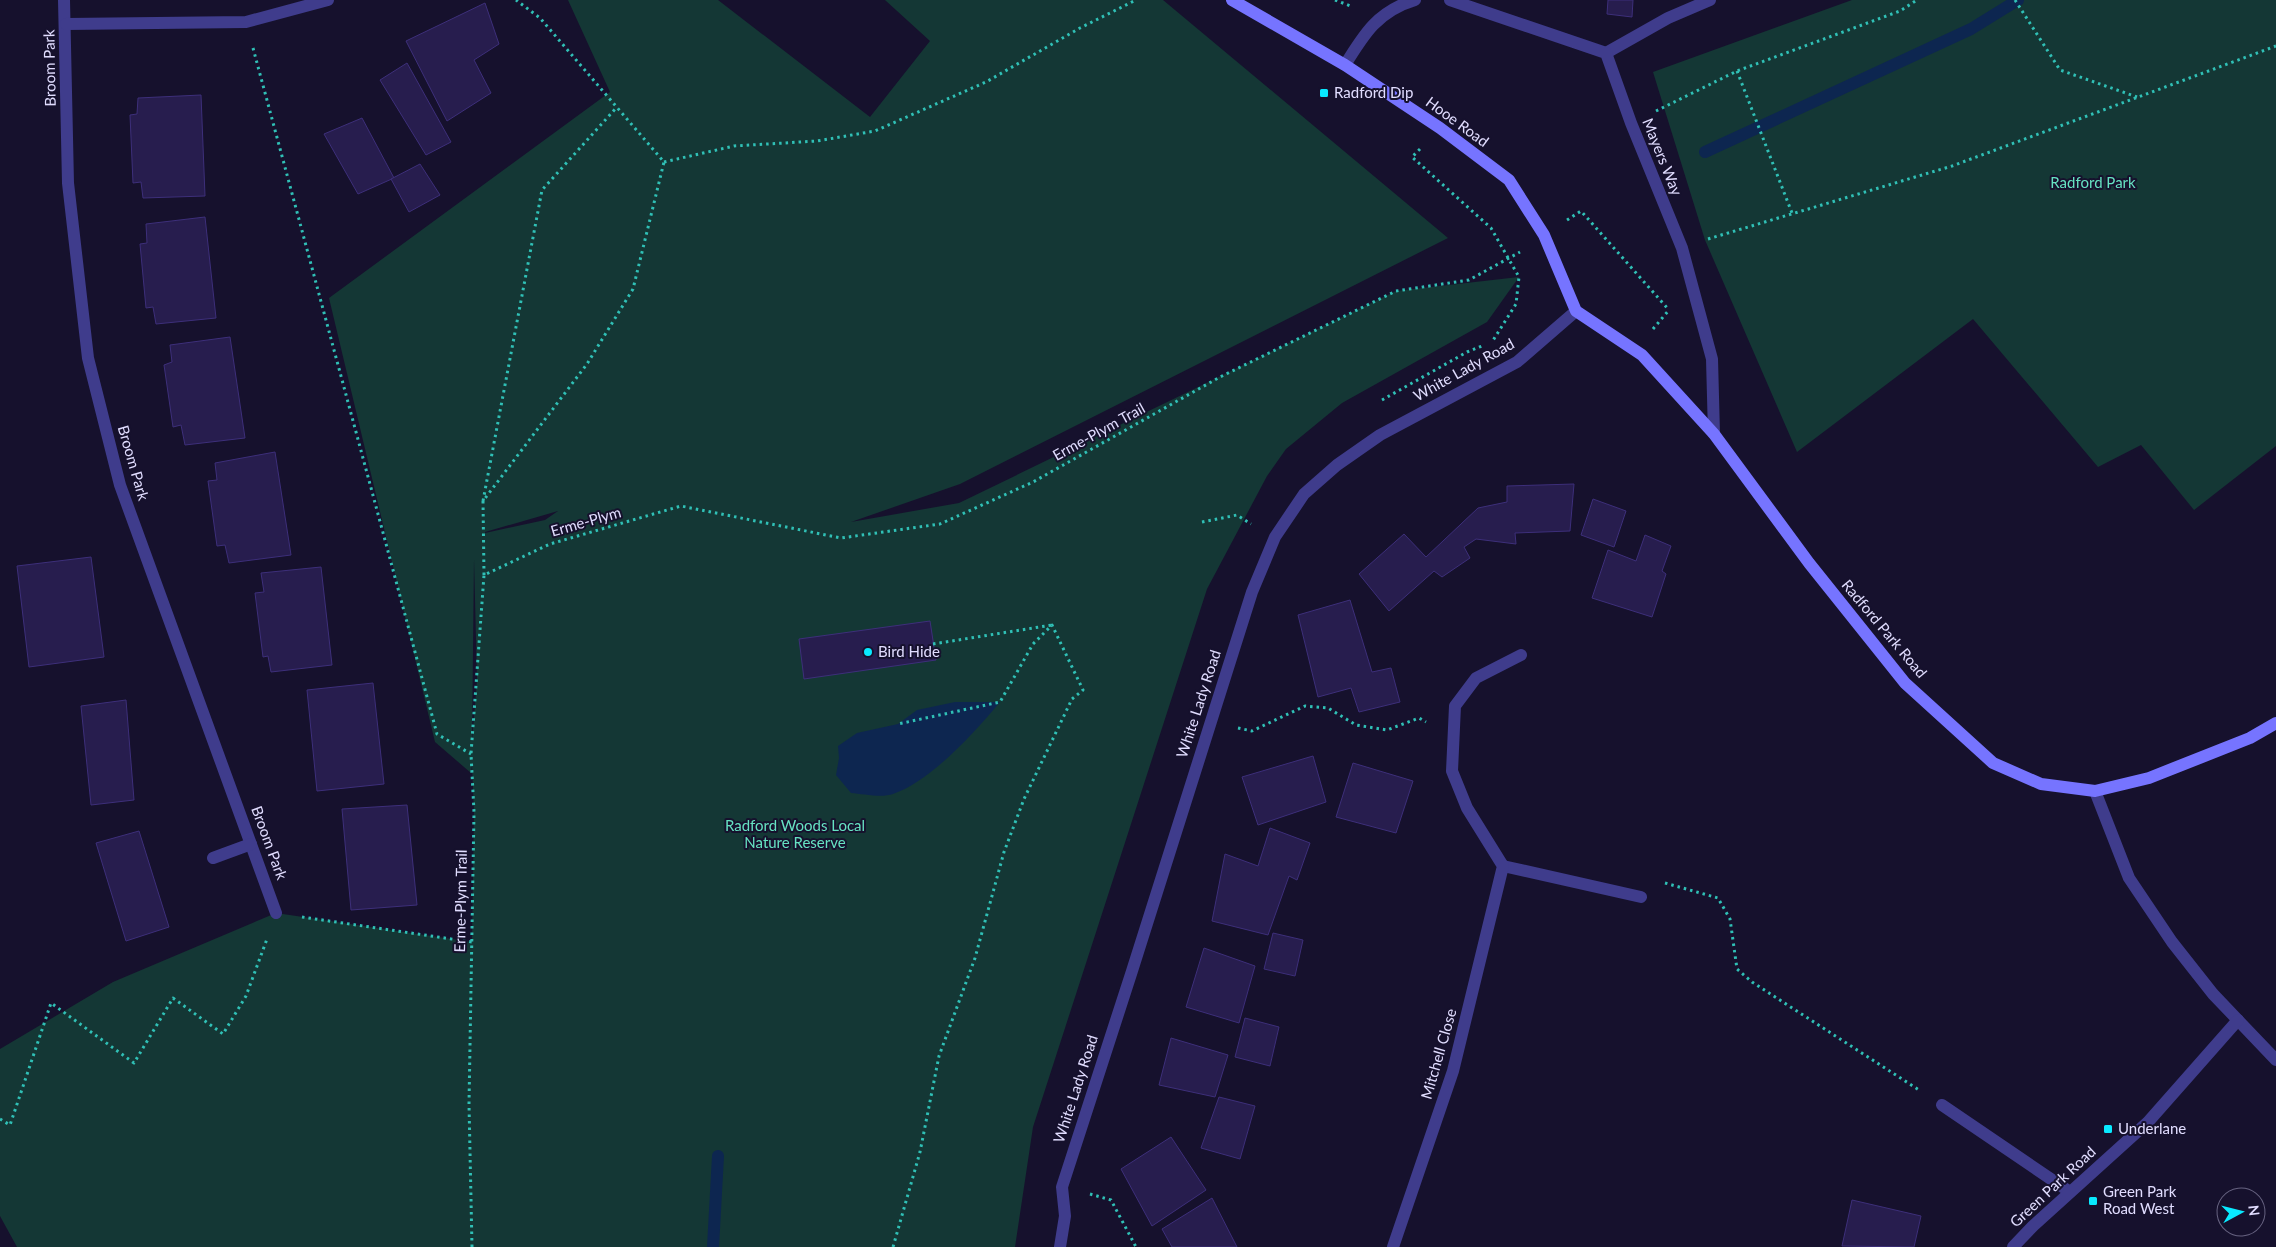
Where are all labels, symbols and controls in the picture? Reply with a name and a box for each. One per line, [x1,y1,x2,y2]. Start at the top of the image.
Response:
street label: Broom Park [39,29,59,107]
place label: Radford Dip [1334,83,1413,101]
marker: Radford Dip [1318,87,1330,99]
street label: Hooe Road [1423,92,1493,150]
street label: Mayers Way [1639,115,1687,198]
park label: Radford Park [2050,173,2136,191]
street label: White Lady Road [1410,334,1517,404]
street label: Erme-Plym Trail [1049,398,1148,464]
street label: Broom Park [115,423,153,503]
street label: Erme-Plym [548,502,623,540]
street label: Radford Park Road [1839,576,1931,681]
place label: Bird Hide [878,642,940,660]
marker: Bird Hide [862,646,874,658]
street label: White Lady Road [1172,647,1224,760]
street label: Broom Park [248,803,292,882]
park label: Radford Woods Local Nature Reserve [725,816,865,851]
street label: Erme-Plym Trail [450,849,470,953]
street label: Mitchell Close [1416,1006,1460,1101]
street label: White Lady Road [1049,1032,1101,1145]
place label: Underlane [2118,1119,2186,1137]
marker: Underlane [2102,1123,2114,1135]
street label: Green Park Road [2006,1142,2099,1231]
place label: Green Park Road West [2103,1182,2177,1217]
north arrow [2216,1187,2266,1237]
marker: Green Park Road West [2087,1195,2099,1207]
text: N [2245,1204,2263,1217]

